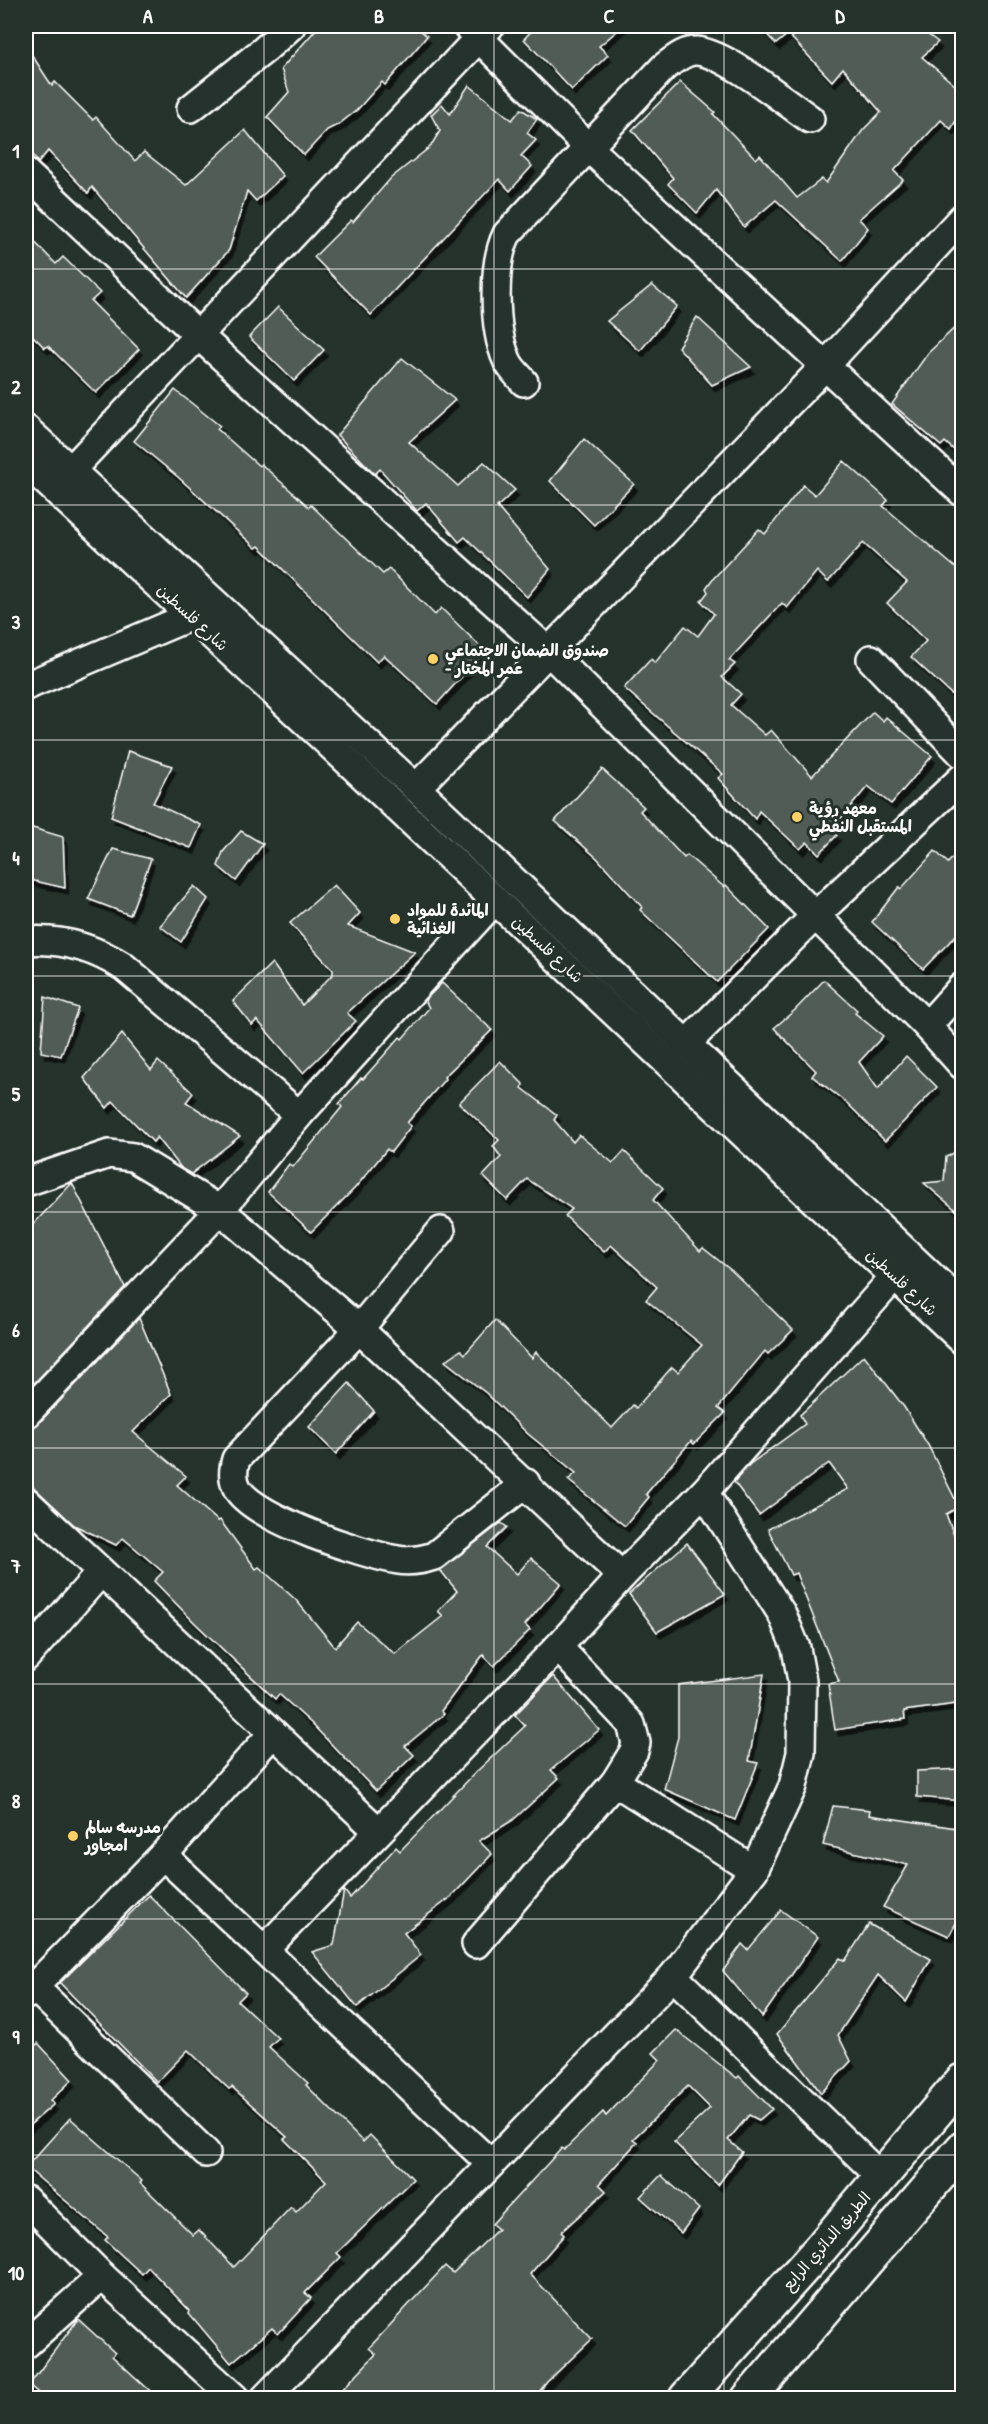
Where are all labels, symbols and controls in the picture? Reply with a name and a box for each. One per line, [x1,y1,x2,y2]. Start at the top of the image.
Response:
text: A [143,2,153,29]
text: B [374,2,384,29]
text: C [604,2,615,29]
text: D [835,2,845,29]
text: 1 [12,137,20,164]
text: 2 [11,373,21,400]
street label: شارع فلسطين [152,578,233,656]
text: 3 [12,608,21,635]
place label: صندوق الضمان الاجتماعي - عمر المختار [445,639,609,679]
marker: صندوق الضمان الاجتماعي - عمر المختار [426,652,440,666]
place label: معهد رؤية المستقبل النفطي [809,797,912,841]
marker: معهد رؤية المستقبل النفطي [790,810,804,824]
text: 4 [12,844,20,871]
place label: المائدة للمواد الغذائية [407,899,489,939]
street label: شارع فلسطين [507,910,588,988]
marker: المائدة للمواد الغذائية [388,912,402,926]
text: 5 [12,1080,21,1107]
street label: شارع فلسطين [861,1243,942,1321]
text: 6 [12,1316,20,1343]
text: 7 [10,1552,21,1579]
text: 8 [12,1787,21,1814]
place label: مدرسه سالم امجاور [83,1816,161,1856]
marker: مدرسه سالم امجاور [66,1829,80,1843]
text: 9 [12,2023,20,2050]
street label: الطريق الدائري الرابع [777,2187,876,2296]
text: 10 [8,2259,24,2286]

